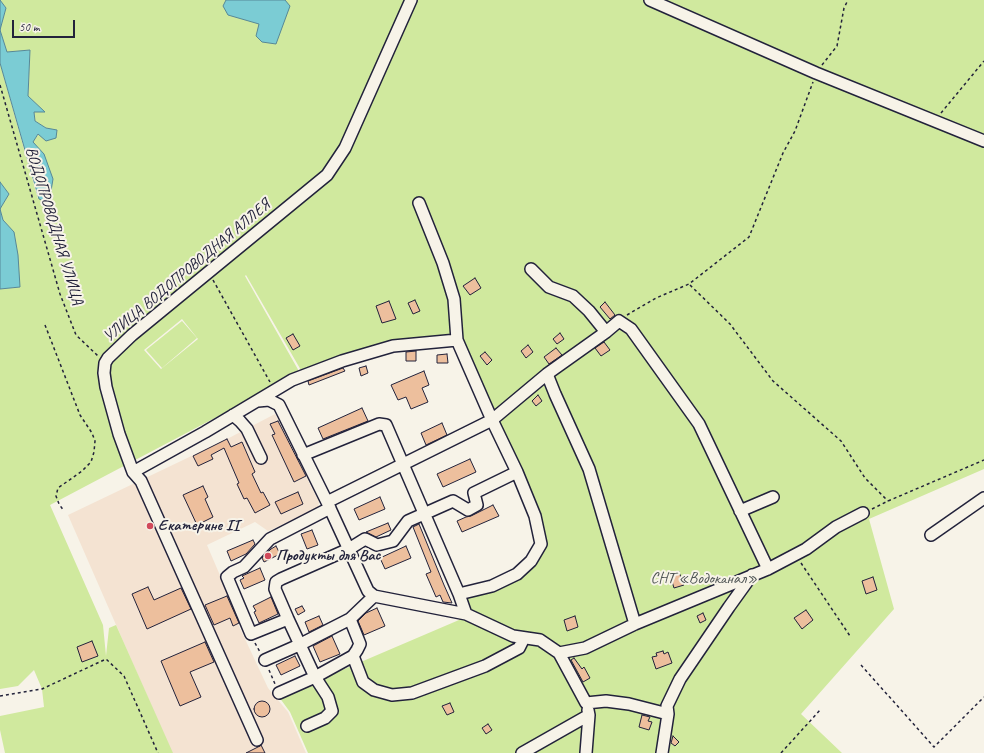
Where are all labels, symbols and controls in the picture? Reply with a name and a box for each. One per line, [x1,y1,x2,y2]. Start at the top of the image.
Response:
scale bar [14,12,77,38]
text: 50 m [19,19,39,35]
street label: ВОДОПРОВОДНАЯ УЛИЦА [21,145,87,307]
street label: УЛИЦА ВОДОПРОВОДНАЯ АЛЛЕЯ [100,196,274,346]
place label: Екатерине II [158,516,239,536]
marker: Екатерине II [145,521,155,531]
place label: Продукты для Вас [276,546,380,566]
marker: Продукты для Вас [263,551,273,561]
park label: СНТ «Водоканал» [651,569,757,589]

